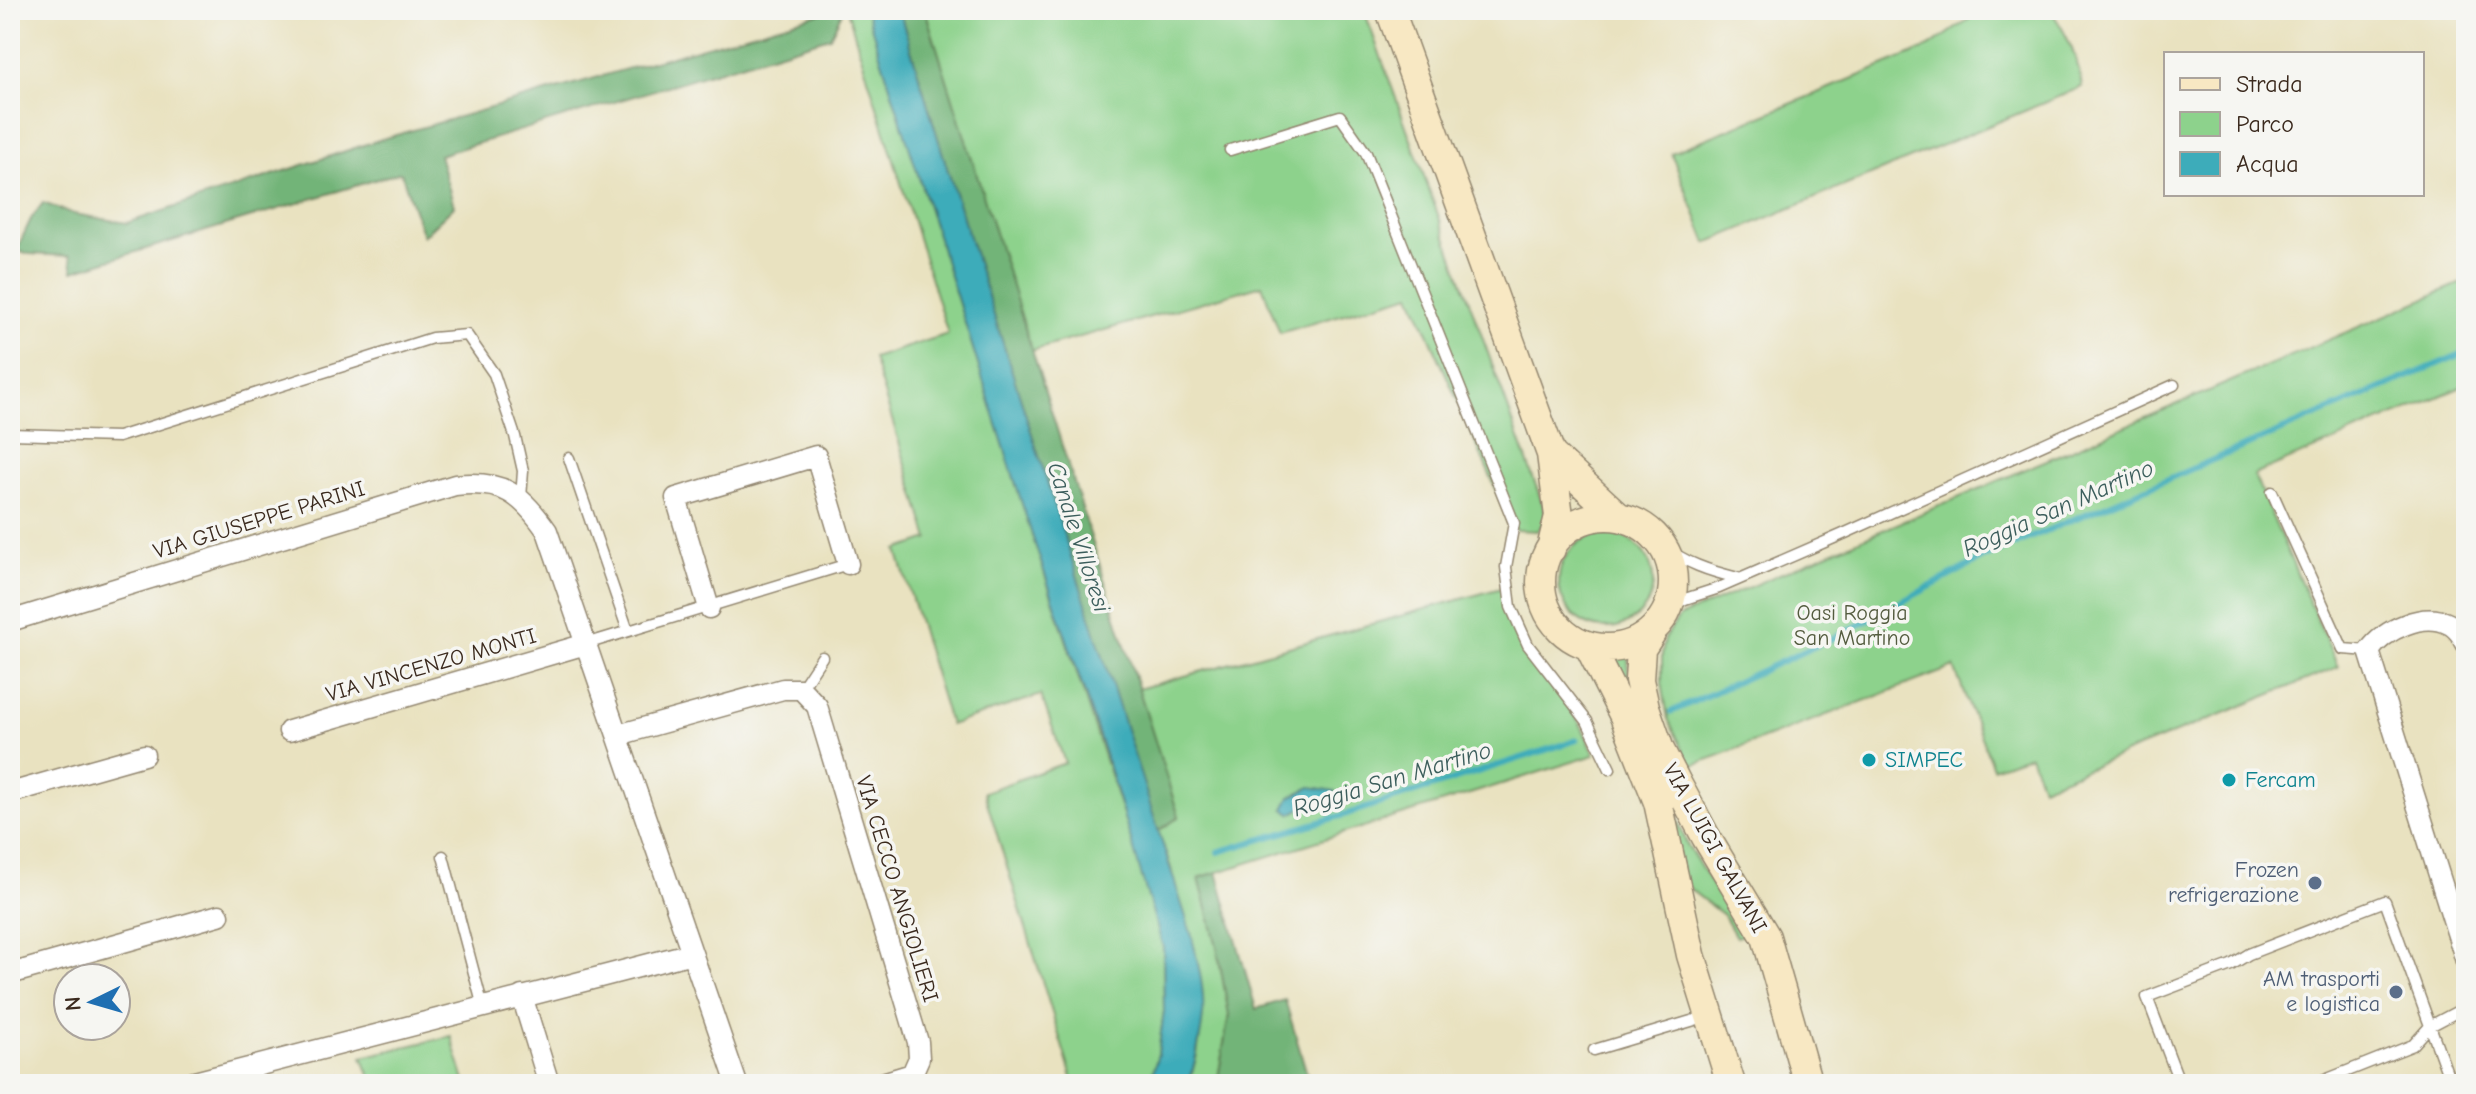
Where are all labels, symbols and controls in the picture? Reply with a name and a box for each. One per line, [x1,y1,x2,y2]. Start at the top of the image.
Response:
legend [2164,52,2424,196]
text: Strada [2236,70,2303,98]
text: Parco [2236,110,2294,138]
text: Acqua [2236,150,2299,178]
water label: Roggia San Martino [1958,453,2158,563]
water label: Canale Villoresi [1042,459,1117,616]
street label: VIA GIUSEPPE PARINI [150,475,368,565]
park label: Oasi Roggia San Martino [1794,600,1910,651]
street label: VIA VINCENZO MONTI [323,623,539,707]
water label: Roggia San Martino [1290,736,1494,822]
place label: SIMPEC [1885,747,1963,773]
marker: SIMPEC [1860,751,1878,769]
street label: VIA LUIGI GALVANI [1658,759,1772,937]
place label: Fercam [2245,767,2316,793]
marker: Fercam [2220,771,2238,789]
street label: VIA CECCO ANGIOLIERI [850,773,944,1005]
place label: Frozen refrigerazione [2168,857,2299,908]
marker: Frozen refrigerazione [2306,874,2324,892]
north arrow [52,962,132,1042]
place label: AM trasporti e logistica [2263,966,2380,1017]
marker: AM trasporti e logistica [2387,983,2405,1001]
text: N [59,995,87,1012]

